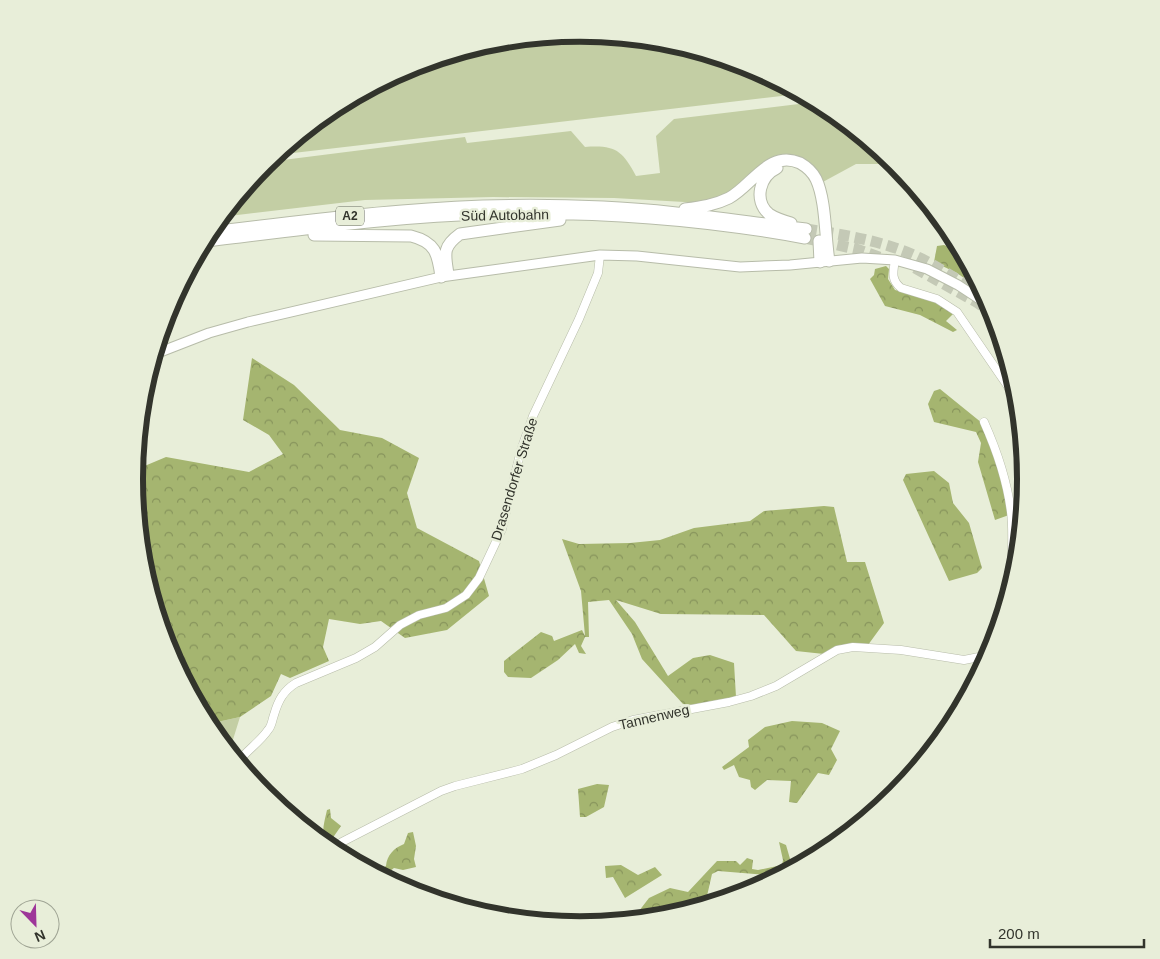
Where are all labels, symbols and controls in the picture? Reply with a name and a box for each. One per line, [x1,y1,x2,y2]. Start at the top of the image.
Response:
street label: Süd Autobahn [461,206,549,224]
road number: A2 [336,207,364,226]
street label: Drasendorfer Straße [488,415,540,542]
street label: Tannenweg [617,701,691,733]
north arrow [10,899,60,949]
scale bar [990,916,1144,948]
text: 200 m [998,925,1040,942]
text: N [32,927,48,945]

